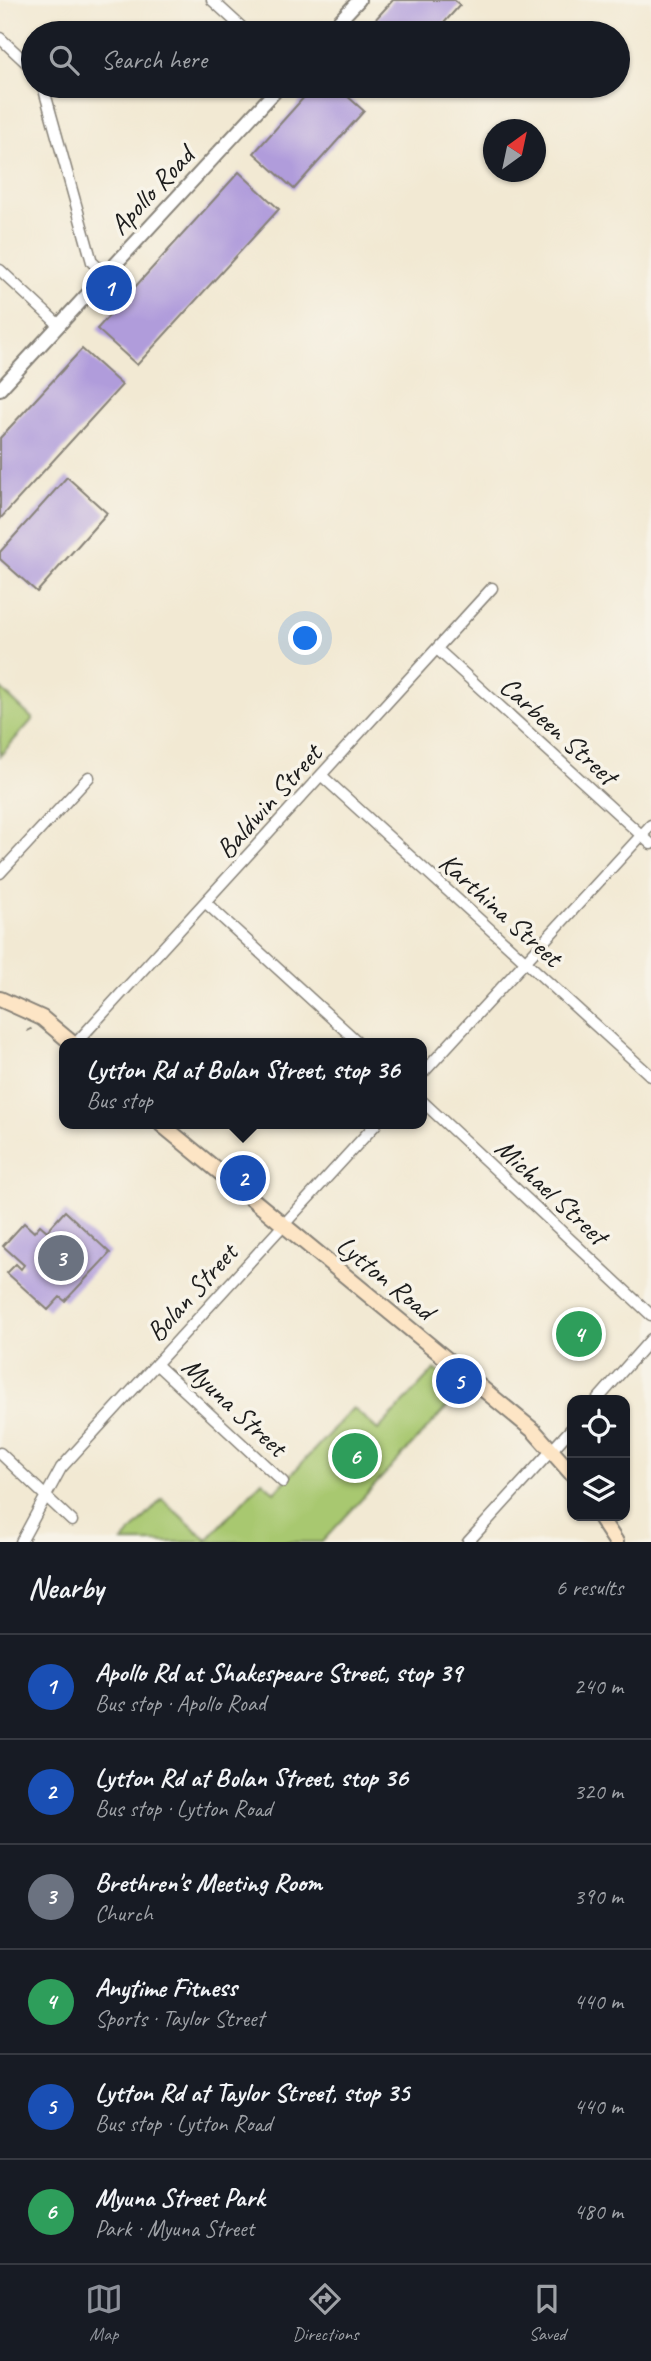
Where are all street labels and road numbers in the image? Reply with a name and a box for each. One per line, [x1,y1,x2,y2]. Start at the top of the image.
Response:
street label: Apollo Road [102,136,204,242]
street label: Carbeen Street [493,668,627,795]
street label: Baldwin Street [208,735,331,866]
street label: Karthina Street [432,845,571,976]
street label: Michael Street [488,1130,618,1255]
street label: Lytton Road [330,1227,445,1330]
street label: Bolan Street [138,1234,246,1349]
street label: Myuna Street [175,1349,296,1466]

